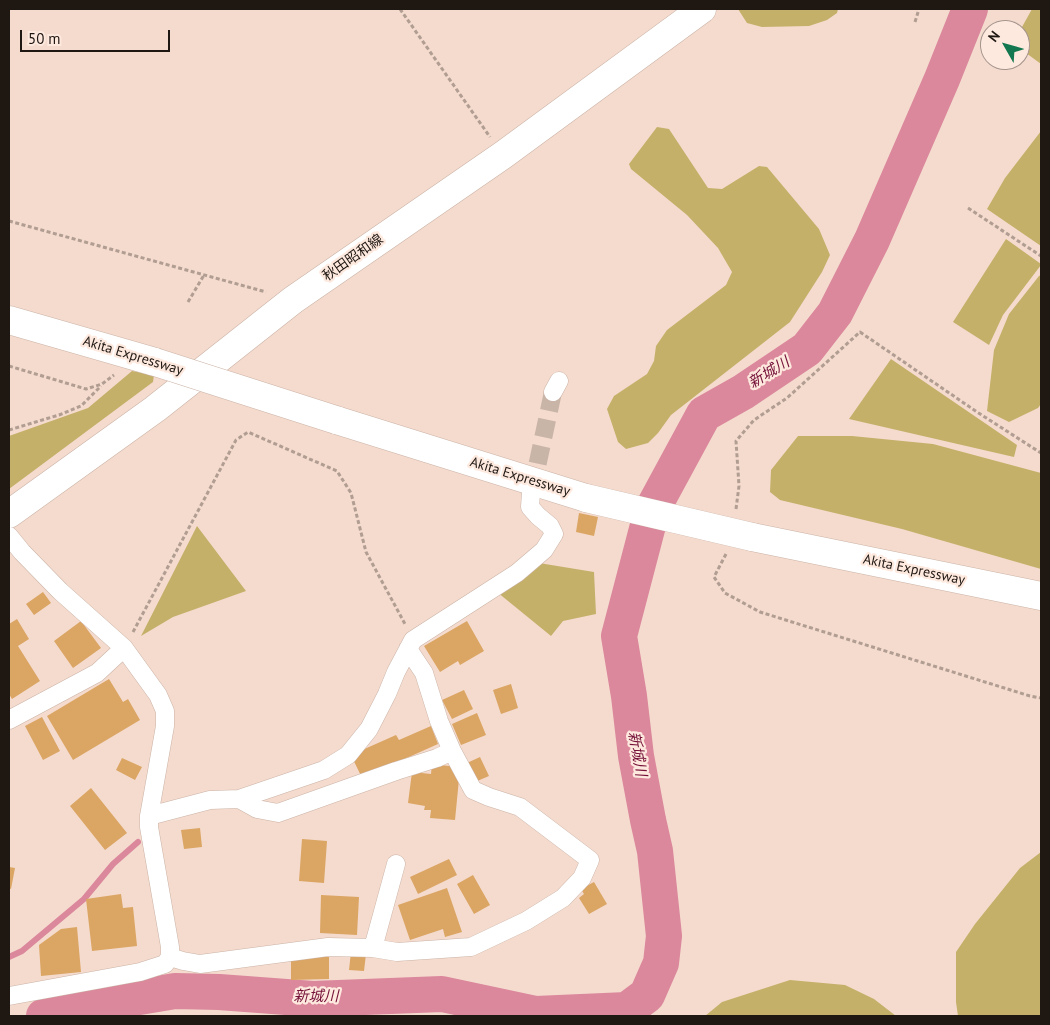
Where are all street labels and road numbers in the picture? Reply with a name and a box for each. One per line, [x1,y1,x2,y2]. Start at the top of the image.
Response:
street label: 秋田昭和線 [320,231,386,285]
street label: Akita Expressway [81,333,185,379]
street label: Akita Expressway [468,454,572,500]
street label: Akita Expressway [861,551,967,589]

